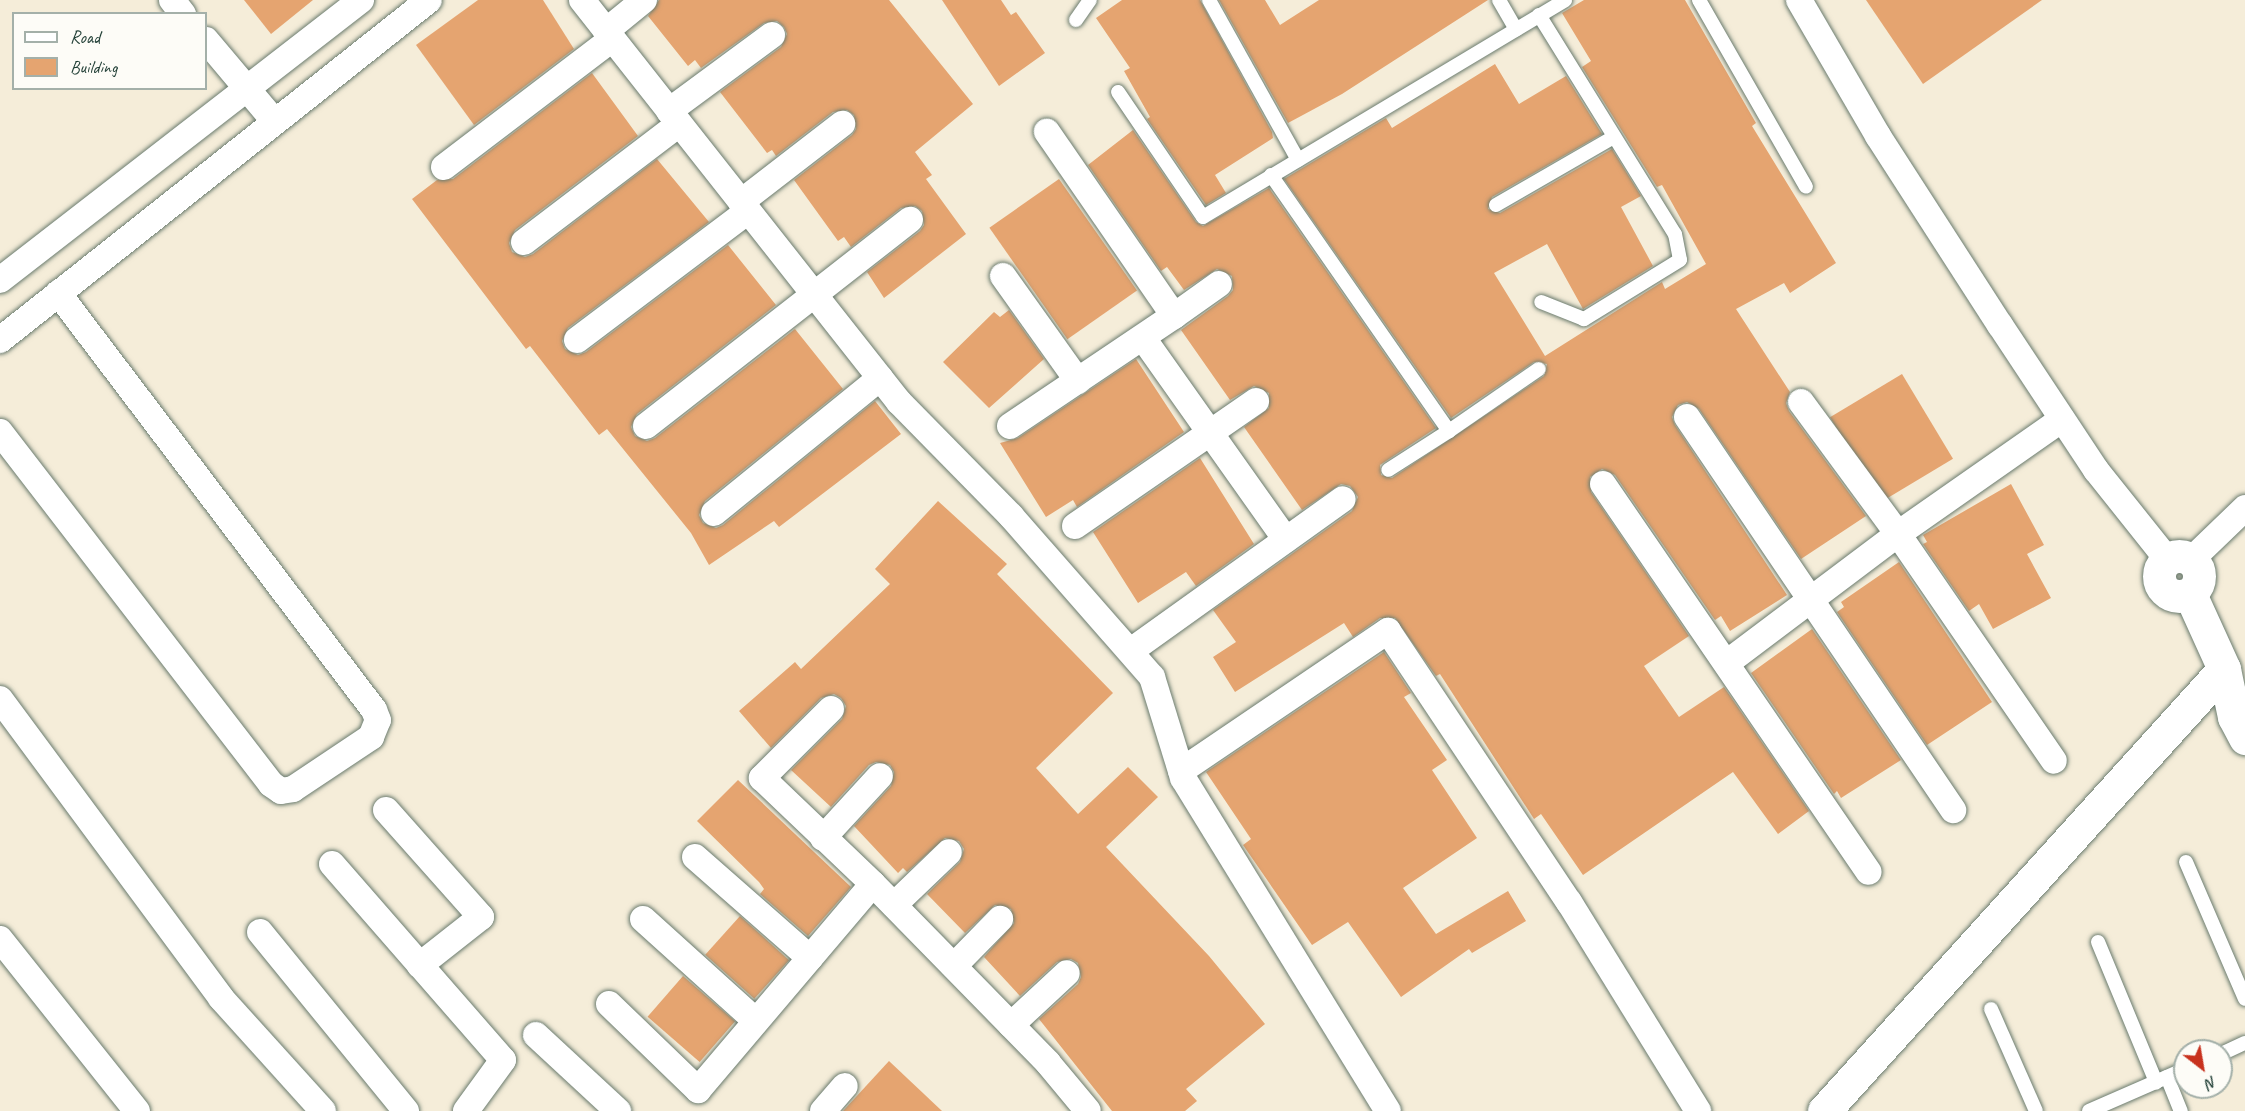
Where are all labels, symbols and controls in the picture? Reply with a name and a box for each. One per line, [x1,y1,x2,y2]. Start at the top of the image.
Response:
legend [12,12,207,90]
text: Road [70,26,100,48]
text: Building [70,56,117,78]
north arrow [2173,1039,2233,1099]
text: N [2202,1072,2221,1094]

